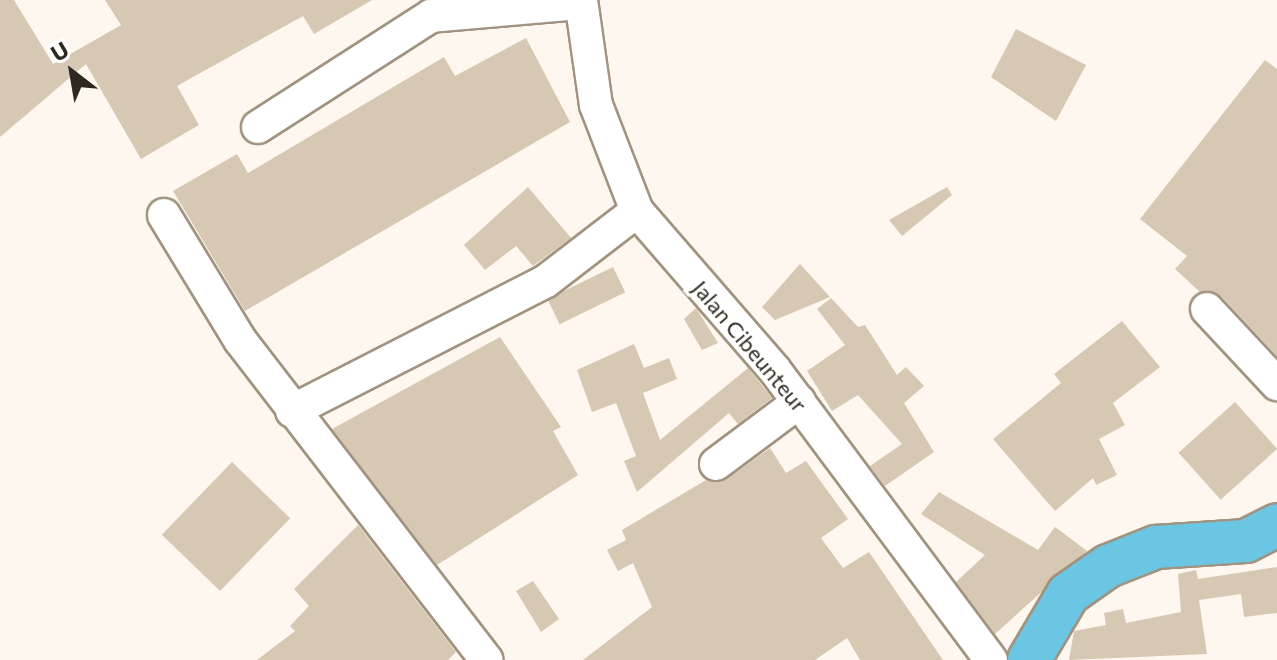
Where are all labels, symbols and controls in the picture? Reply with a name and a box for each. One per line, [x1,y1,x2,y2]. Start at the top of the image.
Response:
north arrow [32,32,112,112]
text: U [46,35,73,67]
street label: Jalan Cibeunteur [687,275,813,417]

